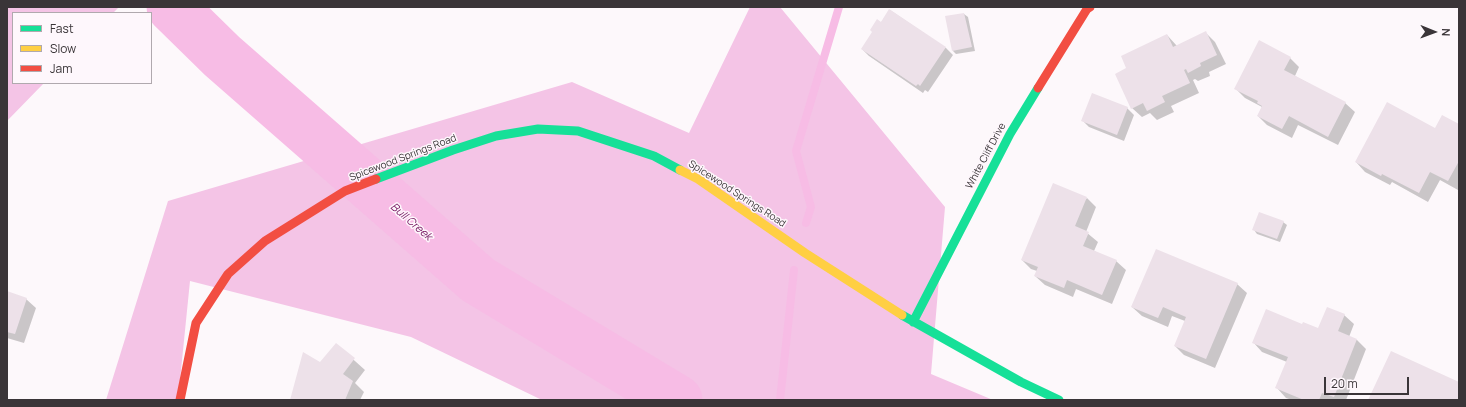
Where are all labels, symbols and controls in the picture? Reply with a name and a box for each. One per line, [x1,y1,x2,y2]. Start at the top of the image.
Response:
legend [12,12,152,84]
north arrow [1414,12,1454,52]
text: Fast [50,20,74,37]
text: N [1439,28,1454,36]
text: Slow [50,40,76,57]
text: Jam [50,60,72,77]
street label: White Cliff Drive [964,121,1008,191]
street label: Spicewood Springs Road [348,132,458,184]
street label: Spicewood Springs Road [686,158,788,230]
water label: Bull Creek [388,200,434,244]
scale bar [1326,369,1411,395]
text: 20 m [1331,375,1358,392]

